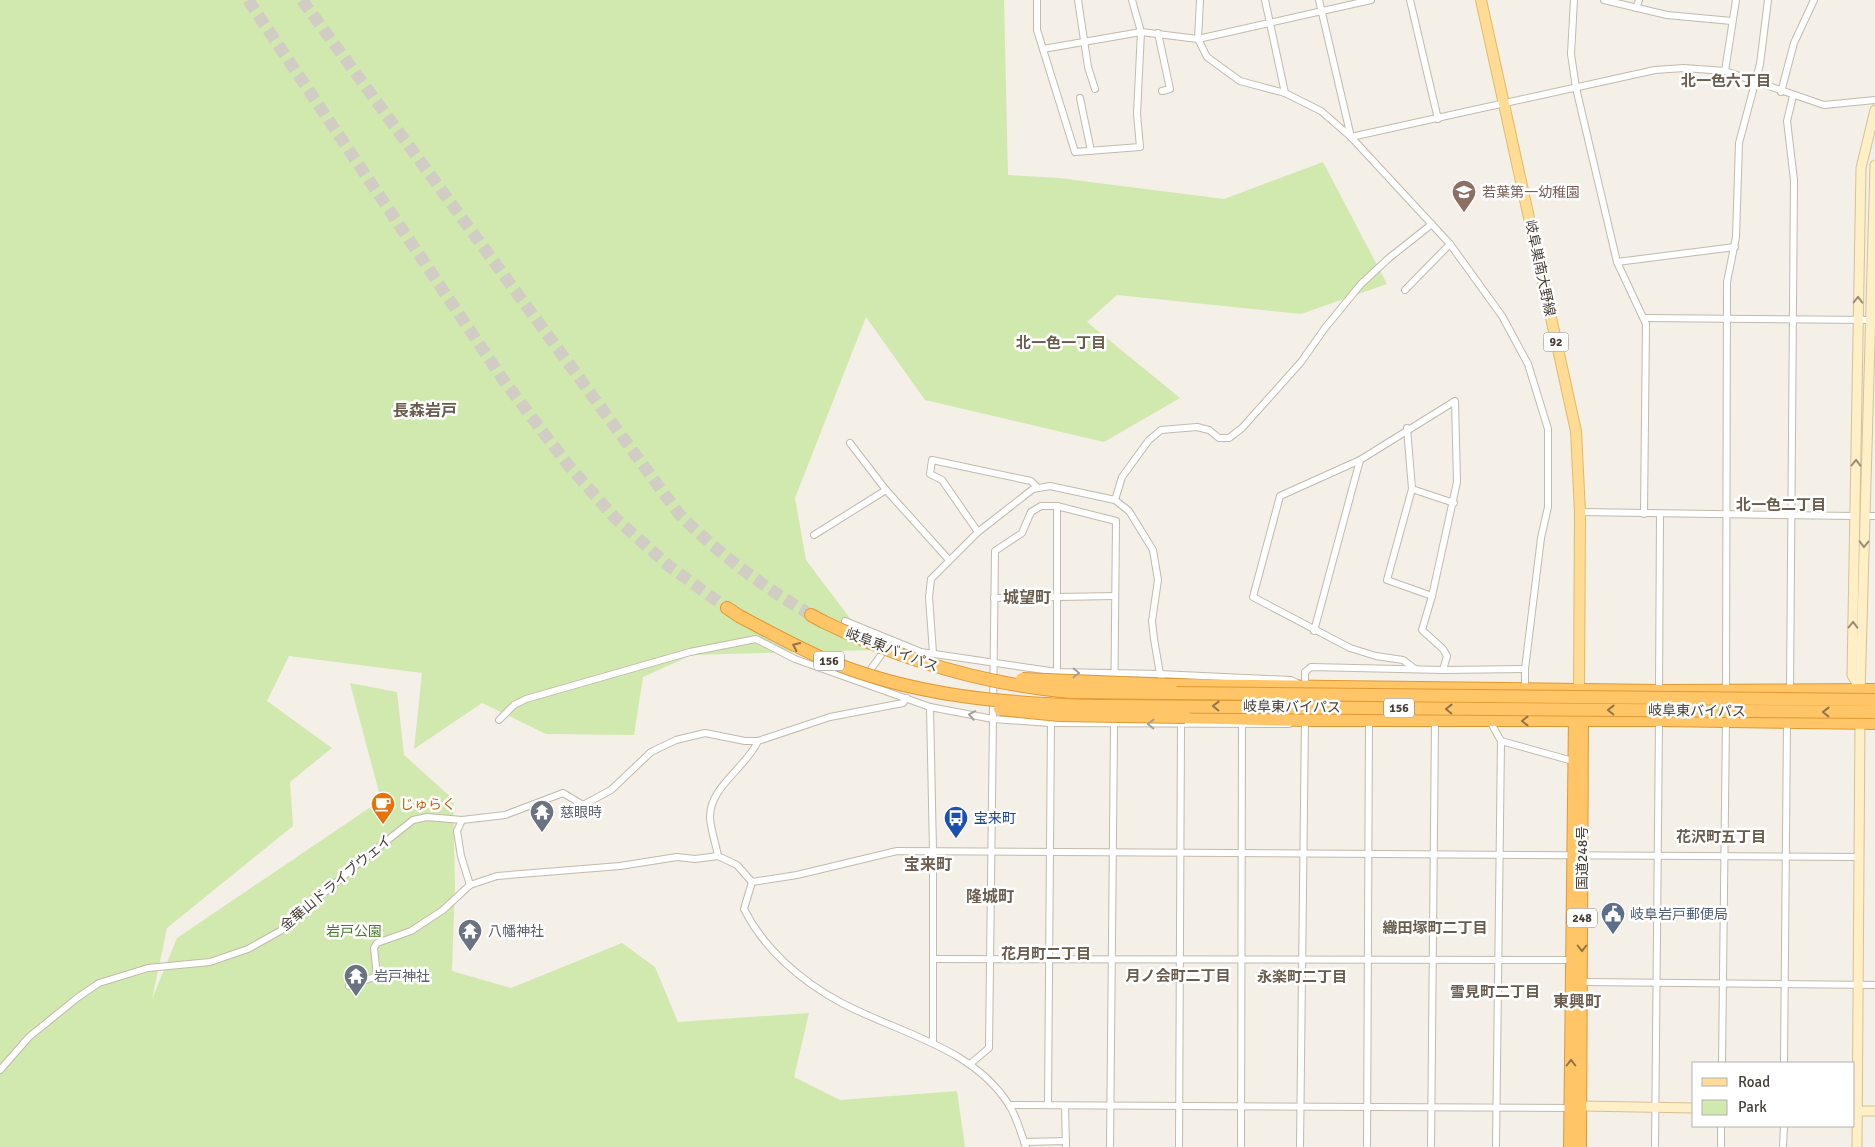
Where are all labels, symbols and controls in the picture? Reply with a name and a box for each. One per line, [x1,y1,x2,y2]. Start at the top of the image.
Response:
district label: 北一色六丁目 [1681,72,1771,90]
school or university icon: 若葉第一幼稚園 [1451,179,1477,213]
place label: 若葉第一幼稚園 [1482,184,1580,201]
street label: 岐阜巣南大野線 [1521,218,1559,318]
one-way arrow [1853,296,1864,304]
road number: 92 [1544,332,1568,352]
district label: 北一色一丁目 [1016,334,1106,352]
district label: 長森岩戸 [393,401,457,421]
one-way arrow [1851,458,1861,466]
district label: 北一色二丁目 [1736,496,1826,514]
one-way arrow [1858,540,1869,548]
district label: 城望町 [1003,588,1051,608]
one-way arrow [1848,621,1858,628]
street label: 岐阜東バイパス [843,625,941,675]
one-way arrow [792,641,801,652]
road number: 156 [814,651,844,670]
one-way arrow [1072,667,1080,678]
street label: 岐阜東バイパス [1243,698,1341,716]
road number: 156 [1384,698,1414,718]
one-way arrow [1212,701,1220,711]
street label: 岐阜東バイパス [1648,702,1746,720]
one-way arrow [1445,703,1453,714]
one-way arrow [1607,705,1615,715]
one-way arrow [1822,707,1830,717]
one-way arrow [968,711,976,721]
one-way arrow [1521,716,1528,726]
one-way arrow [1147,719,1155,729]
cafe icon: じゅらく [370,791,396,825]
place label: じゅらく [400,796,456,813]
temple icon: 慈眼時 [529,799,555,833]
place label: 慈眼時 [560,804,602,821]
bus stop icon: 宝来町 [943,805,969,839]
place label: 宝来町 [974,810,1016,827]
street label: 国道248号 [1574,826,1591,890]
district label: 花沢町五丁目 [1676,828,1766,846]
street label: 金華山ドライブウェイ [277,831,395,935]
district label: 宝来町 [904,855,952,875]
district label: 隆城町 [966,887,1014,907]
public building icon: 岐阜岩戸郵便局 [1600,901,1626,935]
place label: 岐阜岩戸郵便局 [1630,906,1728,923]
road number: 248 [1567,908,1597,928]
temple icon: 八幡神社 [457,918,483,952]
district label: 織田塚町二丁目 [1382,919,1488,937]
park label: 岩戸公園 [326,923,382,940]
place label: 八幡神社 [488,923,544,940]
one-way arrow [1577,944,1587,952]
district label: 花月町二丁目 [1001,945,1091,963]
temple icon: 岩戸神社 [343,963,369,997]
district label: 月ノ会町二丁目 [1125,967,1231,985]
place label: 岩戸神社 [374,968,430,985]
district label: 永楽町二丁目 [1257,968,1347,986]
district label: 雪見町二丁目 [1450,983,1540,1001]
district label: 東興町 [1553,992,1601,1012]
one-way arrow [1566,1059,1577,1067]
legend [1692,1062,1855,1127]
text: Road [1738,1073,1770,1091]
text: Park [1738,1098,1767,1116]

